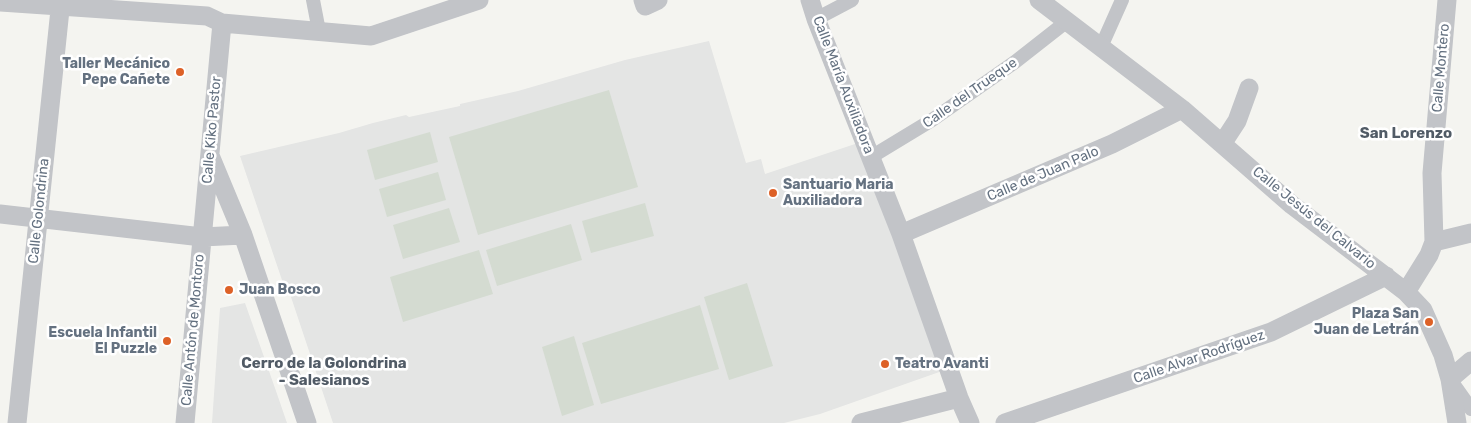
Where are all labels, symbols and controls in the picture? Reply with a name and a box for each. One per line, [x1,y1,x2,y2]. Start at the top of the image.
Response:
street label: Calle María Auxiliadora [809,14,877,156]
street label: Calle Montero [1429,23,1453,113]
street label: Calle del Trueque [920,54,1020,132]
place label: Taller Mecánico Pepe Cañete [62,56,170,88]
marker: Taller Mecánico Pepe Cañete [174,66,186,78]
street label: Calle Kiko Pastor [199,76,225,184]
district label: San Lorenzo [1360,125,1452,143]
street label: Calle de Juan Palo [985,143,1101,205]
street label: Calle Golondrina [25,157,53,265]
street label: Calle Jesús del Calvario [1249,163,1379,273]
place label: Santuario Maria Auxiliadora [783,177,894,210]
marker: Santuario Maria Auxiliadora [767,187,779,199]
street label: Calle Antón de Montoro [178,253,208,407]
place label: Juan Bosco [239,282,321,298]
marker: Juan Bosco [223,284,235,296]
place label: Plaza San Juan de Letrán [1314,306,1419,338]
marker: Plaza San Juan de Letrán [1423,316,1435,328]
place label: Escuela Infantil El Puzzle [48,325,157,358]
street label: Calle Alvar Rodríguez [1131,327,1267,387]
marker: Escuela Infantil El Puzzle [161,335,173,347]
district label: Cerro de la Golondrina - Salesianos [241,355,407,390]
place label: Teatro Avanti [895,356,989,372]
marker: Teatro Avanti [879,358,891,370]

